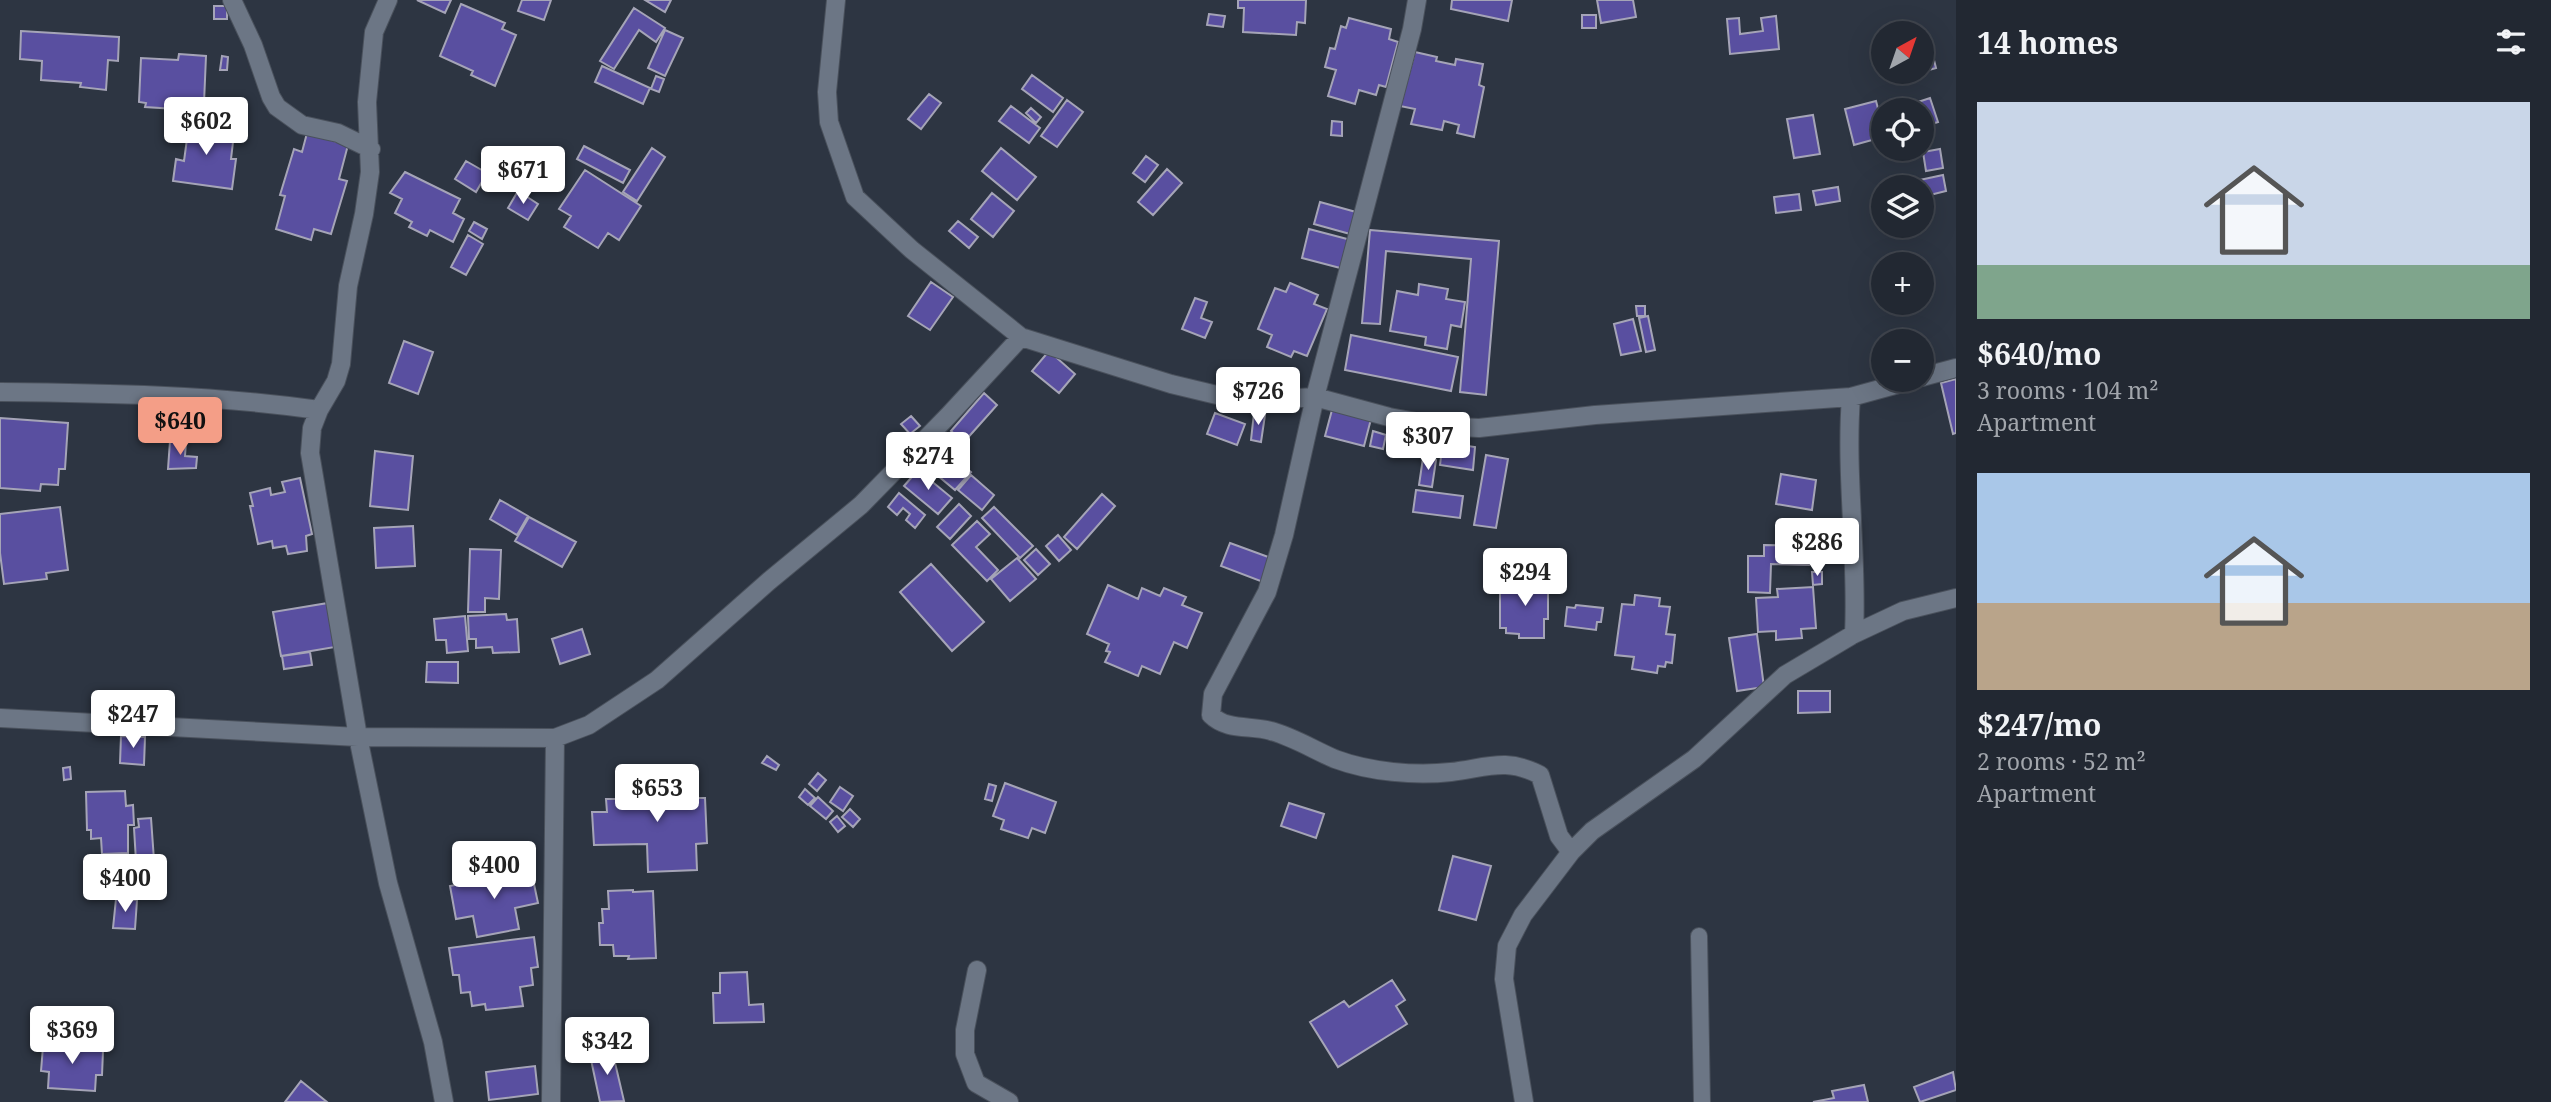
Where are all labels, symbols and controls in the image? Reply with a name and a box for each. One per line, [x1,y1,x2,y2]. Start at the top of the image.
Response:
north arrow [1871,21,1934,84]
map controls [1871,21,1934,392]
text: 14 homes [1977,22,2118,63]
icon: filters [2492,23,2530,61]
pin: $602 [165,97,247,157]
button: locate [1871,98,1934,161]
text: $602 [180,104,232,136]
pin: $671 [482,146,564,206]
icon: home [2191,147,2317,273]
text: $671 [497,153,549,185]
button: layers [1871,175,1934,238]
button: + [1871,252,1934,315]
button: − [1871,329,1934,392]
text: $640/mo [1977,333,2101,374]
pin: $726 [1217,368,1299,427]
text: $726 [1232,374,1284,406]
text: 3 rooms · 104 m² [1977,374,2159,406]
pin: $640 [139,398,221,457]
text: $640 [154,404,206,436]
text: Apartment [1977,406,2096,438]
pin: $307 [1387,412,1469,472]
text: $307 [1402,419,1454,451]
pin: $274 [887,433,969,492]
text: $274 [902,439,954,471]
pin: $286 [1776,518,1858,578]
icon: home [2191,518,2317,644]
text: $286 [1791,525,1843,557]
pin: $294 [1484,548,1566,608]
text: $294 [1499,555,1551,587]
pin: $247 [92,690,174,750]
text: $247 [107,697,159,729]
text: $247/mo [1977,704,2101,745]
text: 2 rooms · 52 m² [1977,745,2146,777]
pin: $653 [616,764,698,824]
text: $653 [631,771,683,803]
text: Apartment [1977,777,2096,809]
pin: $400 [453,842,535,901]
text: $400 [468,848,520,880]
pin: $400 [84,855,166,914]
text: $400 [99,861,151,893]
pin: $369 [31,1006,113,1066]
text: $369 [46,1013,98,1045]
pin: $342 [566,1018,648,1077]
text: $342 [581,1024,633,1056]

